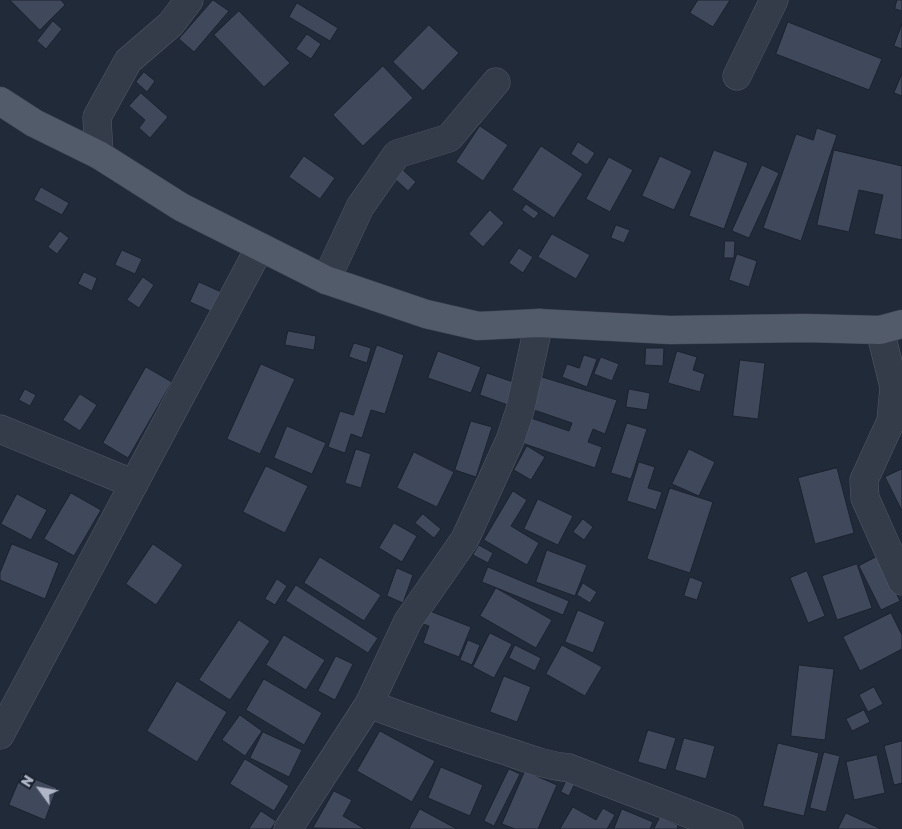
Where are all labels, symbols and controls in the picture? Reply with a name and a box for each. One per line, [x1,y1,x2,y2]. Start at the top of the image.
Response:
north arrow [15,764,65,814]
text: N [17,772,37,790]

